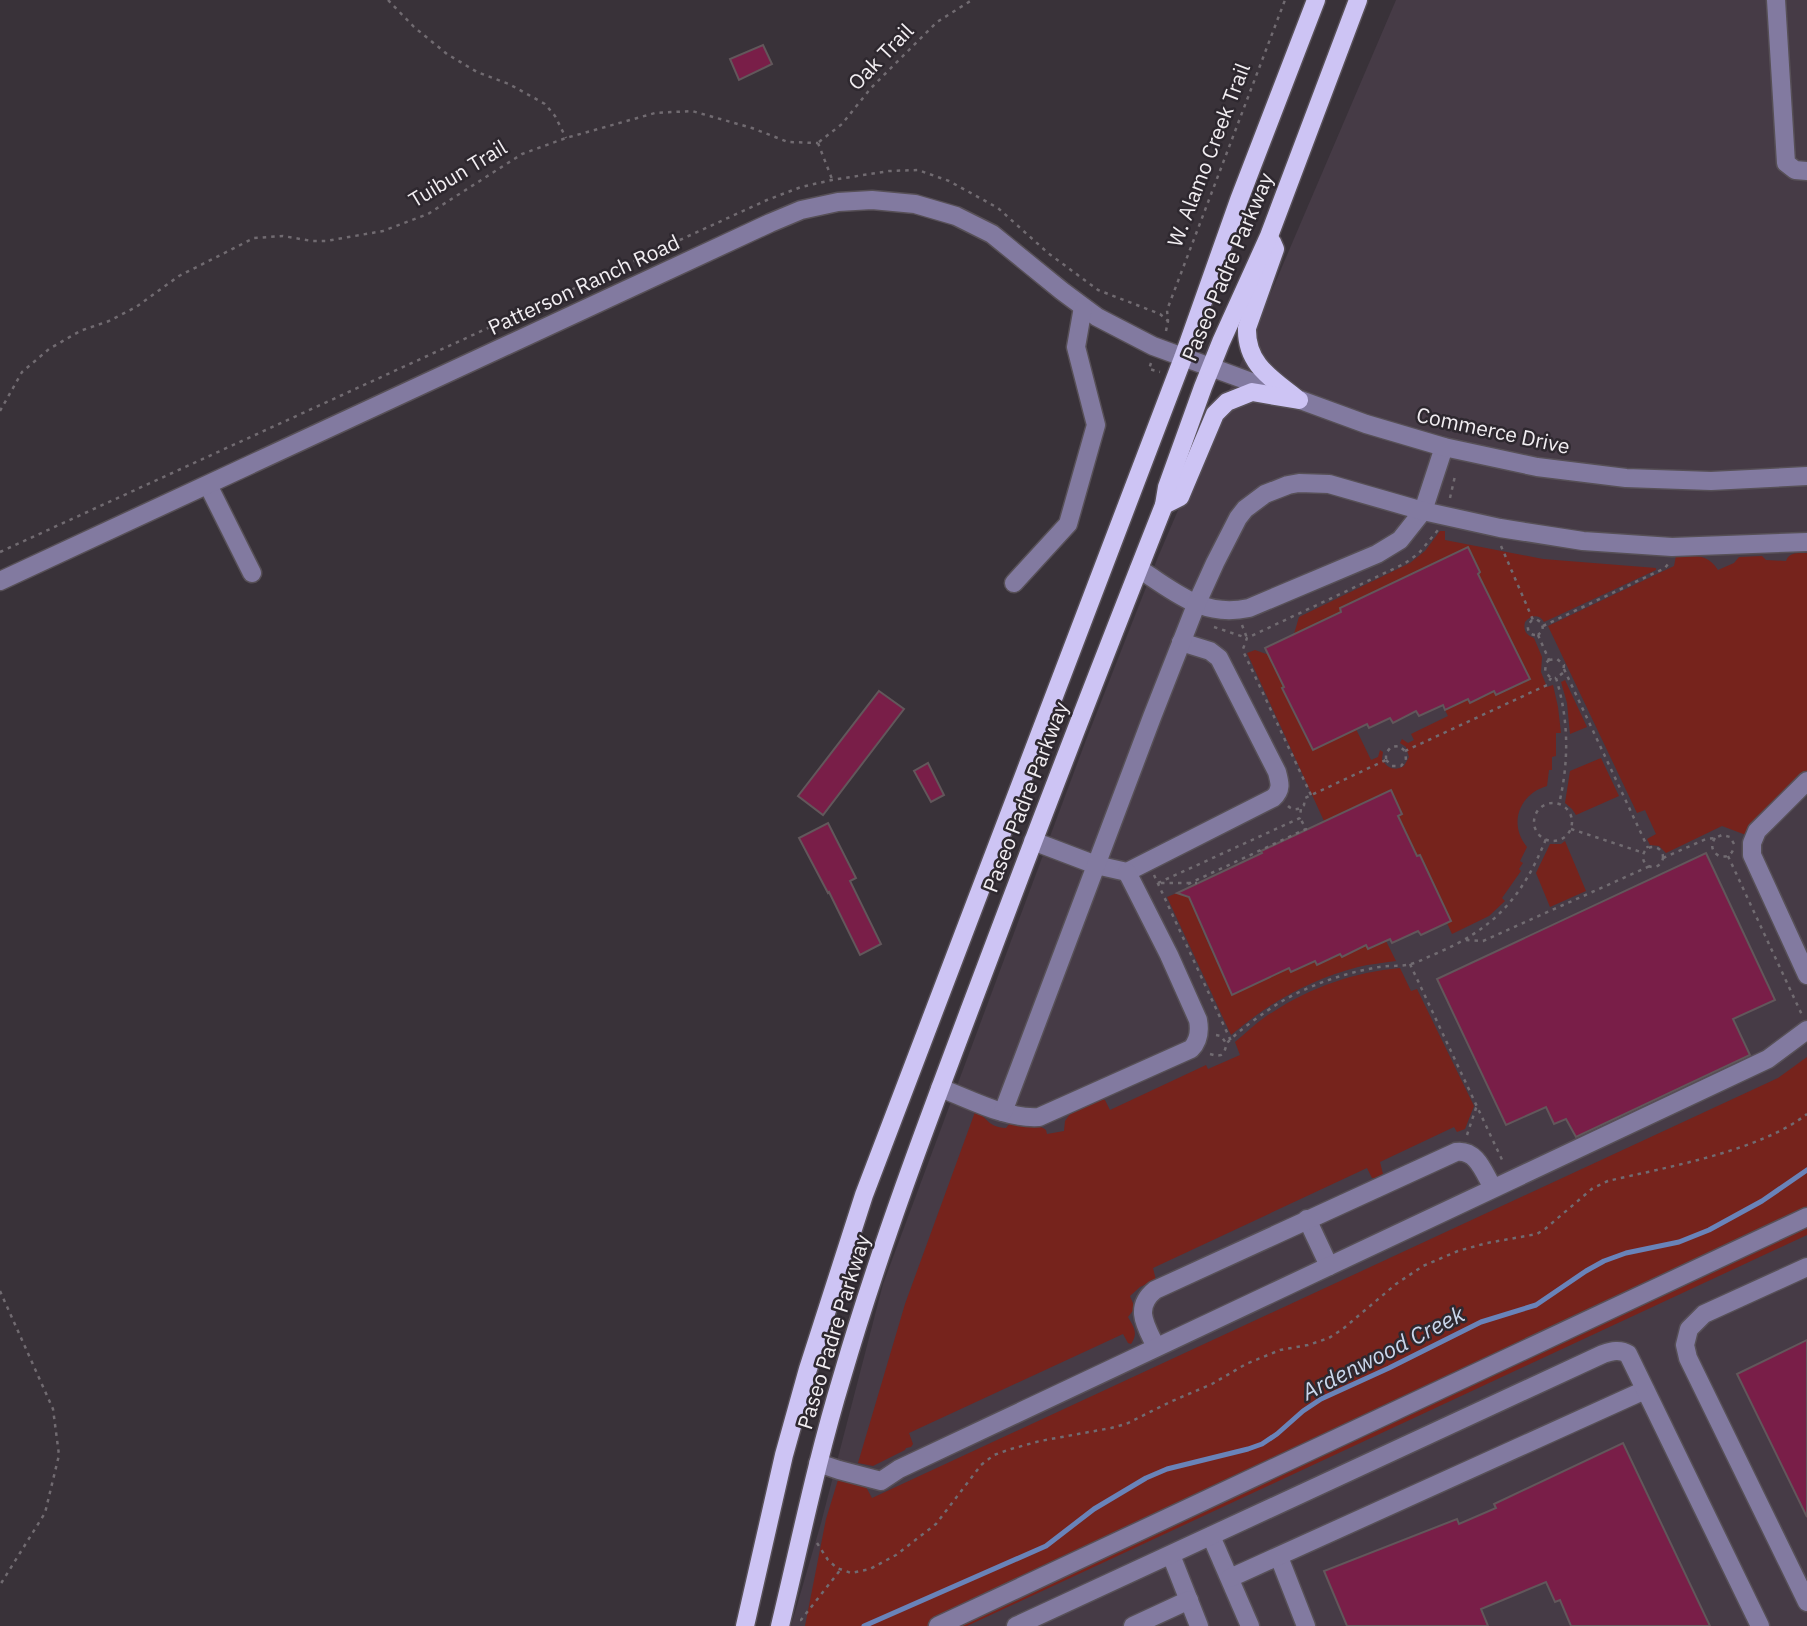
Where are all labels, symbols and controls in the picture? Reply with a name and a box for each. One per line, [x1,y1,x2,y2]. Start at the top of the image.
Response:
street label: Oak Trail [841,17,919,96]
street label: W. Alamo Creek Trail [1160,58,1256,251]
street label: Tuibun Trail [403,133,512,213]
street label: Paseo Padre Parkway [1175,168,1280,365]
street label: Patterson Ranch Road [483,227,684,341]
street label: Commerce Drive [1414,400,1573,460]
street label: Paseo Padre Parkway [976,697,1075,896]
street label: Paseo Padre Parkway [790,1230,876,1432]
water label: Ardenwood Creek [1295,1298,1470,1407]

